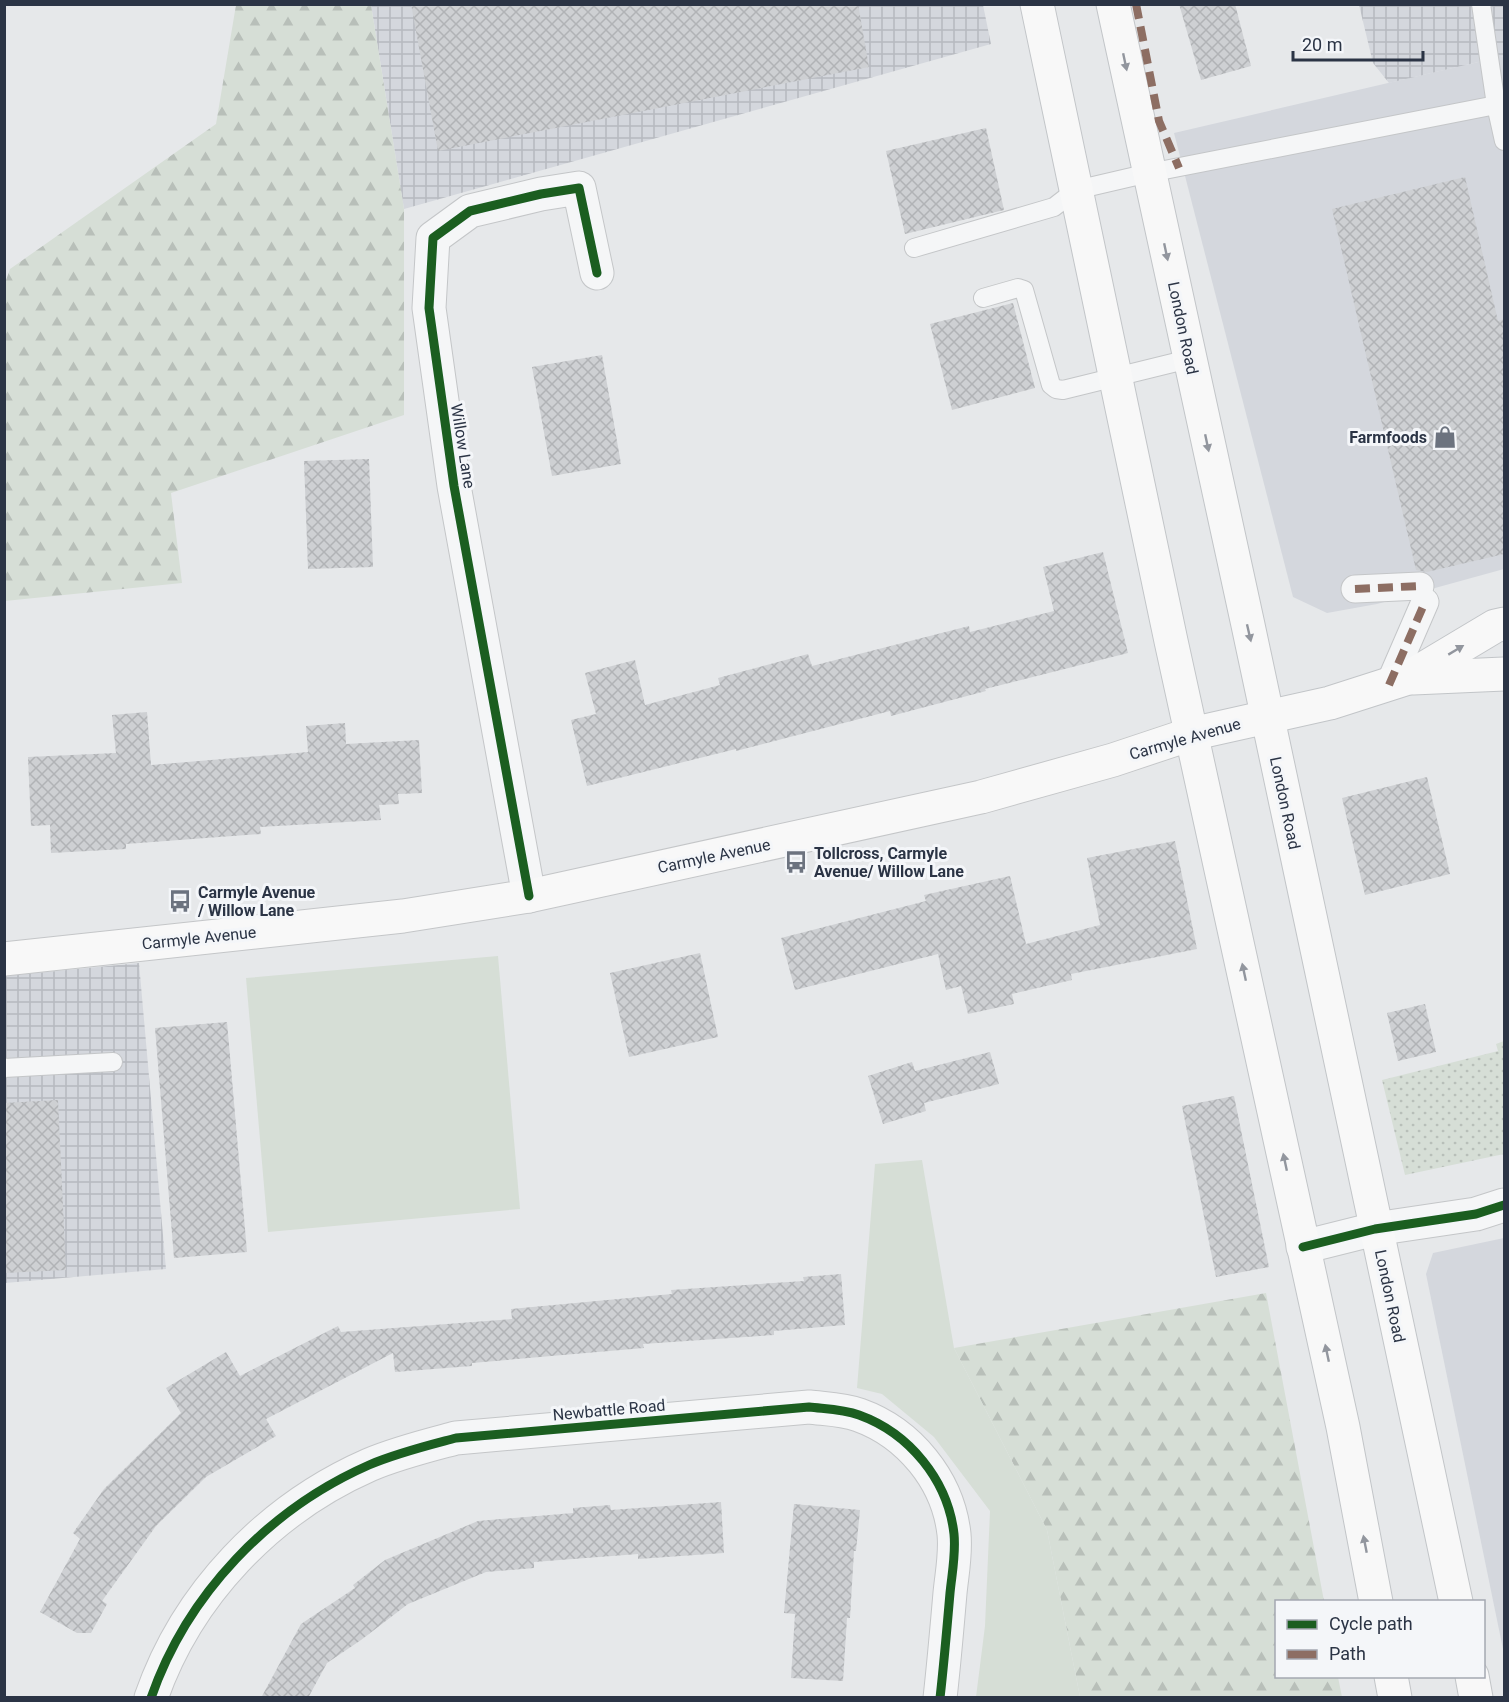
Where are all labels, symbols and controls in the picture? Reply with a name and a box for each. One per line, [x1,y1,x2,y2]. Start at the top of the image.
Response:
scale bar [1293,24,1424,62]
text: 20 m [1302,34,1342,55]
one-way arrow [1121,52,1130,71]
one-way arrow [1162,243,1171,262]
street label: London Road [1164,280,1202,376]
street label: Willow Lane [447,402,479,490]
shop icon: Farmfoods [1432,424,1458,450]
place label: Farmfoods [1349,428,1427,447]
one-way arrow [1203,434,1212,453]
one-way arrow [1245,624,1255,643]
one-way arrow [1448,645,1465,655]
street label: Carmyle Avenue [1127,714,1243,764]
street label: London Road [1266,755,1304,851]
street label: Carmyle Avenue [656,835,772,877]
place label: Tollcross, Carmyle Avenue/ Willow Lane [814,844,964,881]
bus stop icon: Tollcross, Carmyle Avenue/ Willow Lane [783,849,809,875]
place label: Carmyle Avenue / Willow Lane [197,883,316,920]
bus stop icon: Carmyle Avenue / Willow Lane [167,888,193,914]
street label: Carmyle Avenue [141,923,257,953]
one-way arrow [1238,963,1248,981]
one-way arrow [1280,1153,1289,1172]
street label: London Road [1371,1248,1409,1344]
one-way arrow [1321,1344,1331,1362]
street label: Newbattle Road [552,1396,666,1424]
one-way arrow [1360,1534,1369,1553]
legend [1275,1600,1485,1678]
text: Cycle path [1329,1613,1413,1634]
text: Path [1329,1643,1366,1664]

